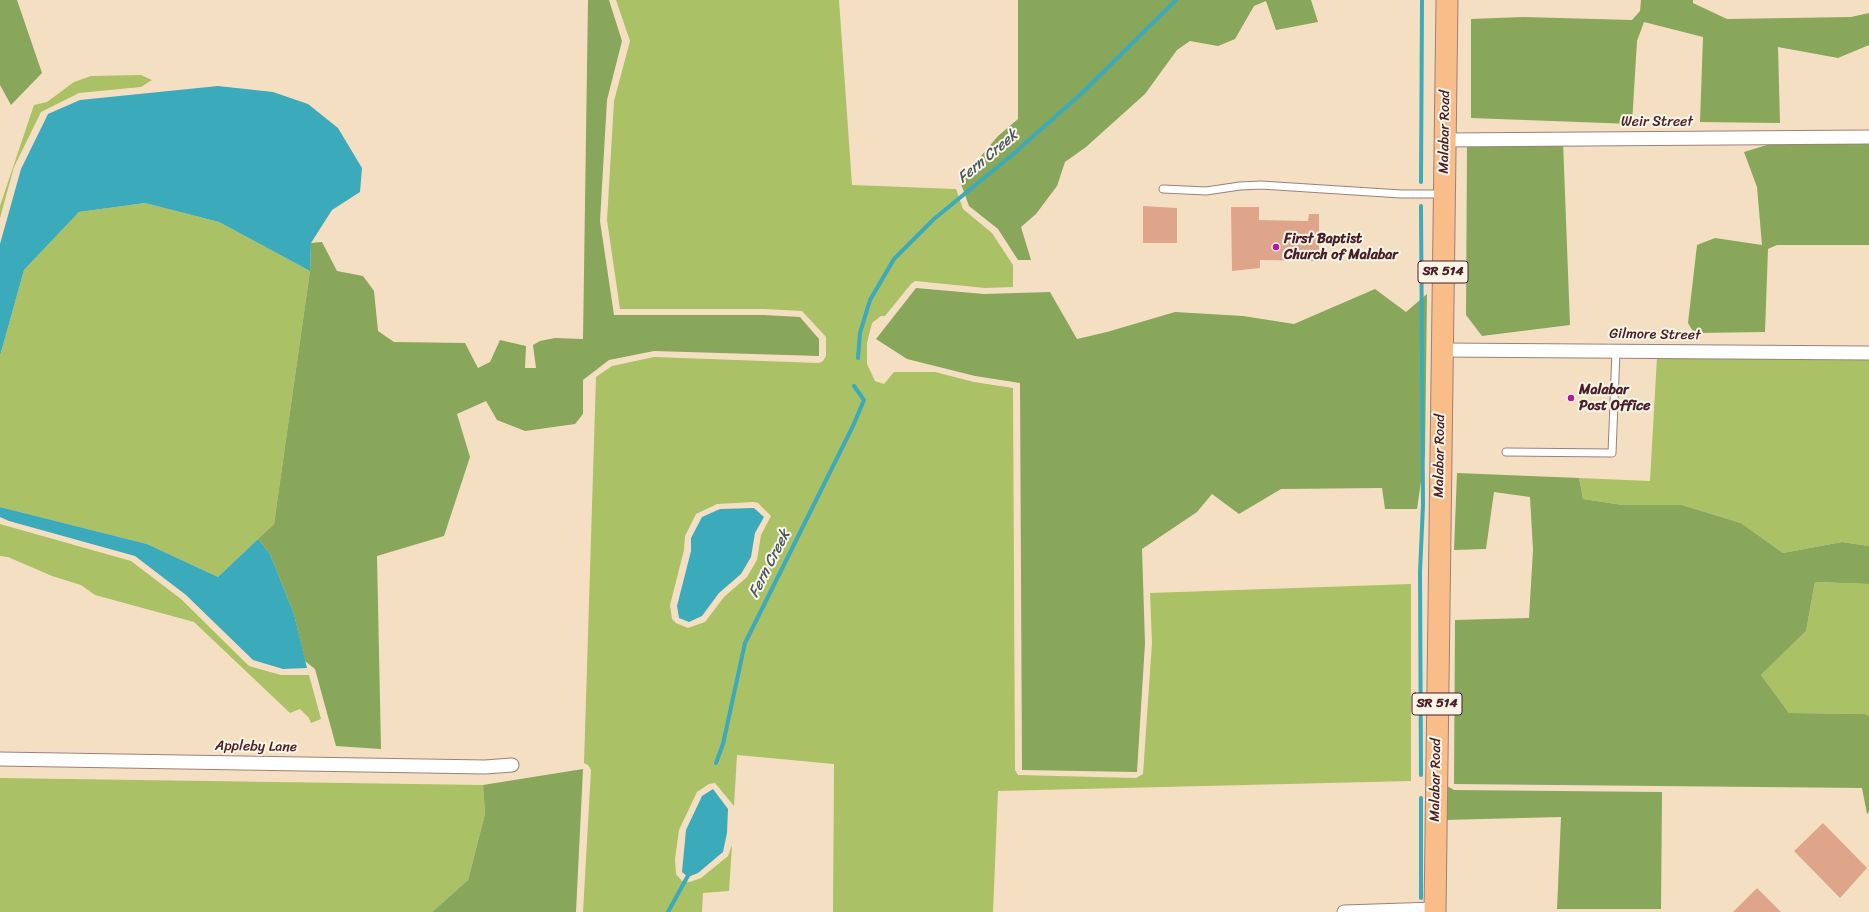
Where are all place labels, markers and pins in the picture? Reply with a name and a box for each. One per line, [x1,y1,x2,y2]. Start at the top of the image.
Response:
place label: First Baptist Church of Malabar [1284,231,1398,264]
marker: First Baptist Church of Malabar [1271,242,1281,252]
place label: Malabar Post Office [1579,382,1650,414]
marker: Malabar Post Office [1566,393,1576,403]

